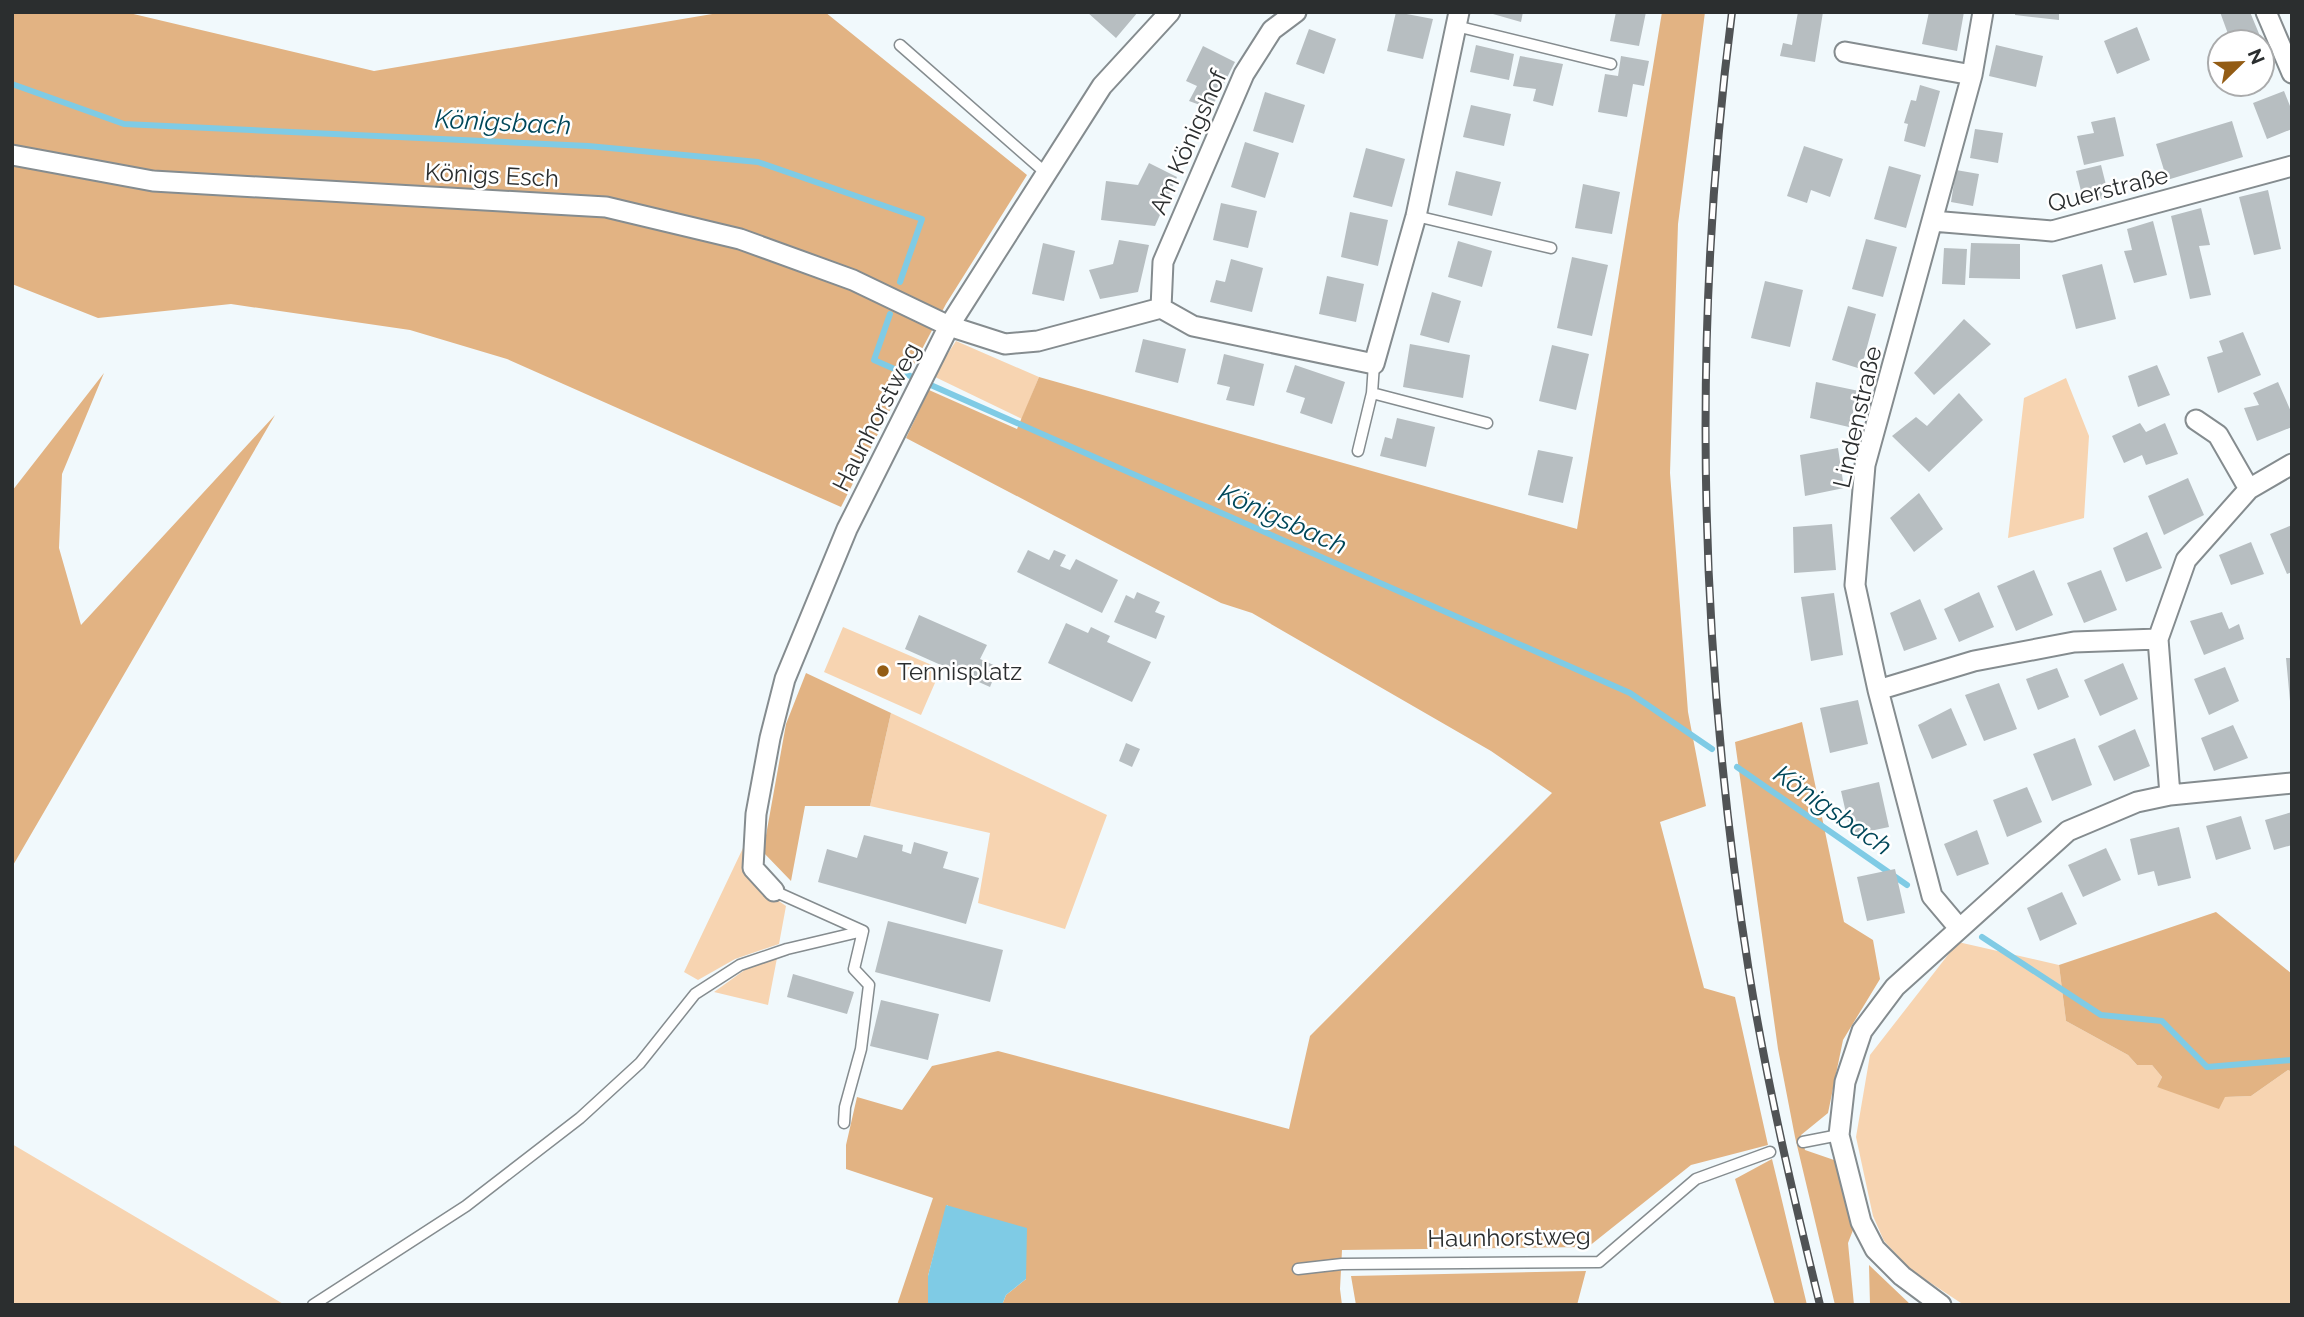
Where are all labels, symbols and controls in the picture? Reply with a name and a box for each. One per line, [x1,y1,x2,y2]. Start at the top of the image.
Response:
north arrow [2206,28,2276,98]
text: N [2244,45,2270,67]
street label: Am Königshof [1143,64,1233,219]
water label: Königsbach [434,103,572,141]
street label: Königs Esch [424,157,560,193]
street label: Querstraße [2045,160,2171,218]
street label: Haunhorstweg [826,338,926,496]
street label: Lindenstraße [1827,343,1887,491]
water label: Königsbach [1214,477,1352,561]
place label: Tennisplatz [897,657,1022,686]
marker: Tennisplatz [875,663,891,679]
water label: Königsbach [1768,758,1898,862]
street label: Haunhorstweg [1427,1221,1591,1253]

